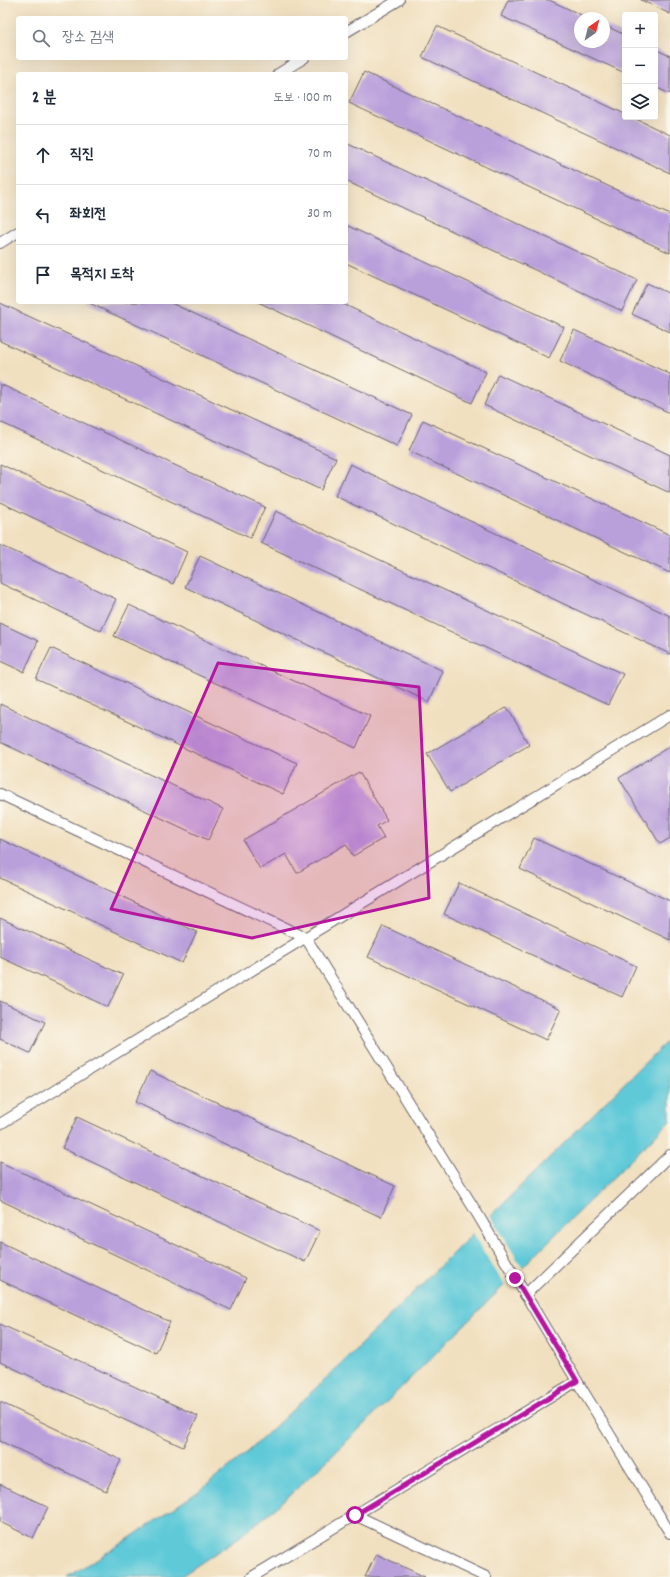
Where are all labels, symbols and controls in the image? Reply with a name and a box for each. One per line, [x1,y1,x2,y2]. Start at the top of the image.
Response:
north arrow [574,12,610,48]
map controls [622,12,658,120]
button: + [622,12,658,48]
search box [16,16,348,60]
icon: search [30,27,52,49]
text: 장소 검색 [62,27,114,49]
button: − [622,48,658,84]
button: layers [622,84,658,120]
text: 2 분 [32,87,57,111]
text: 도보 · 100 m [273,89,332,108]
icon: ahead [32,144,54,166]
text: 직진 [70,144,94,166]
text: 70 m [308,145,332,164]
icon: left [32,204,54,226]
text: 좌회전 [70,204,106,226]
text: 30 m [307,205,332,224]
icon: arrive [32,264,54,286]
text: 목적지 도착 [70,264,134,286]
route end [506,1269,524,1287]
route start [346,1506,364,1524]

